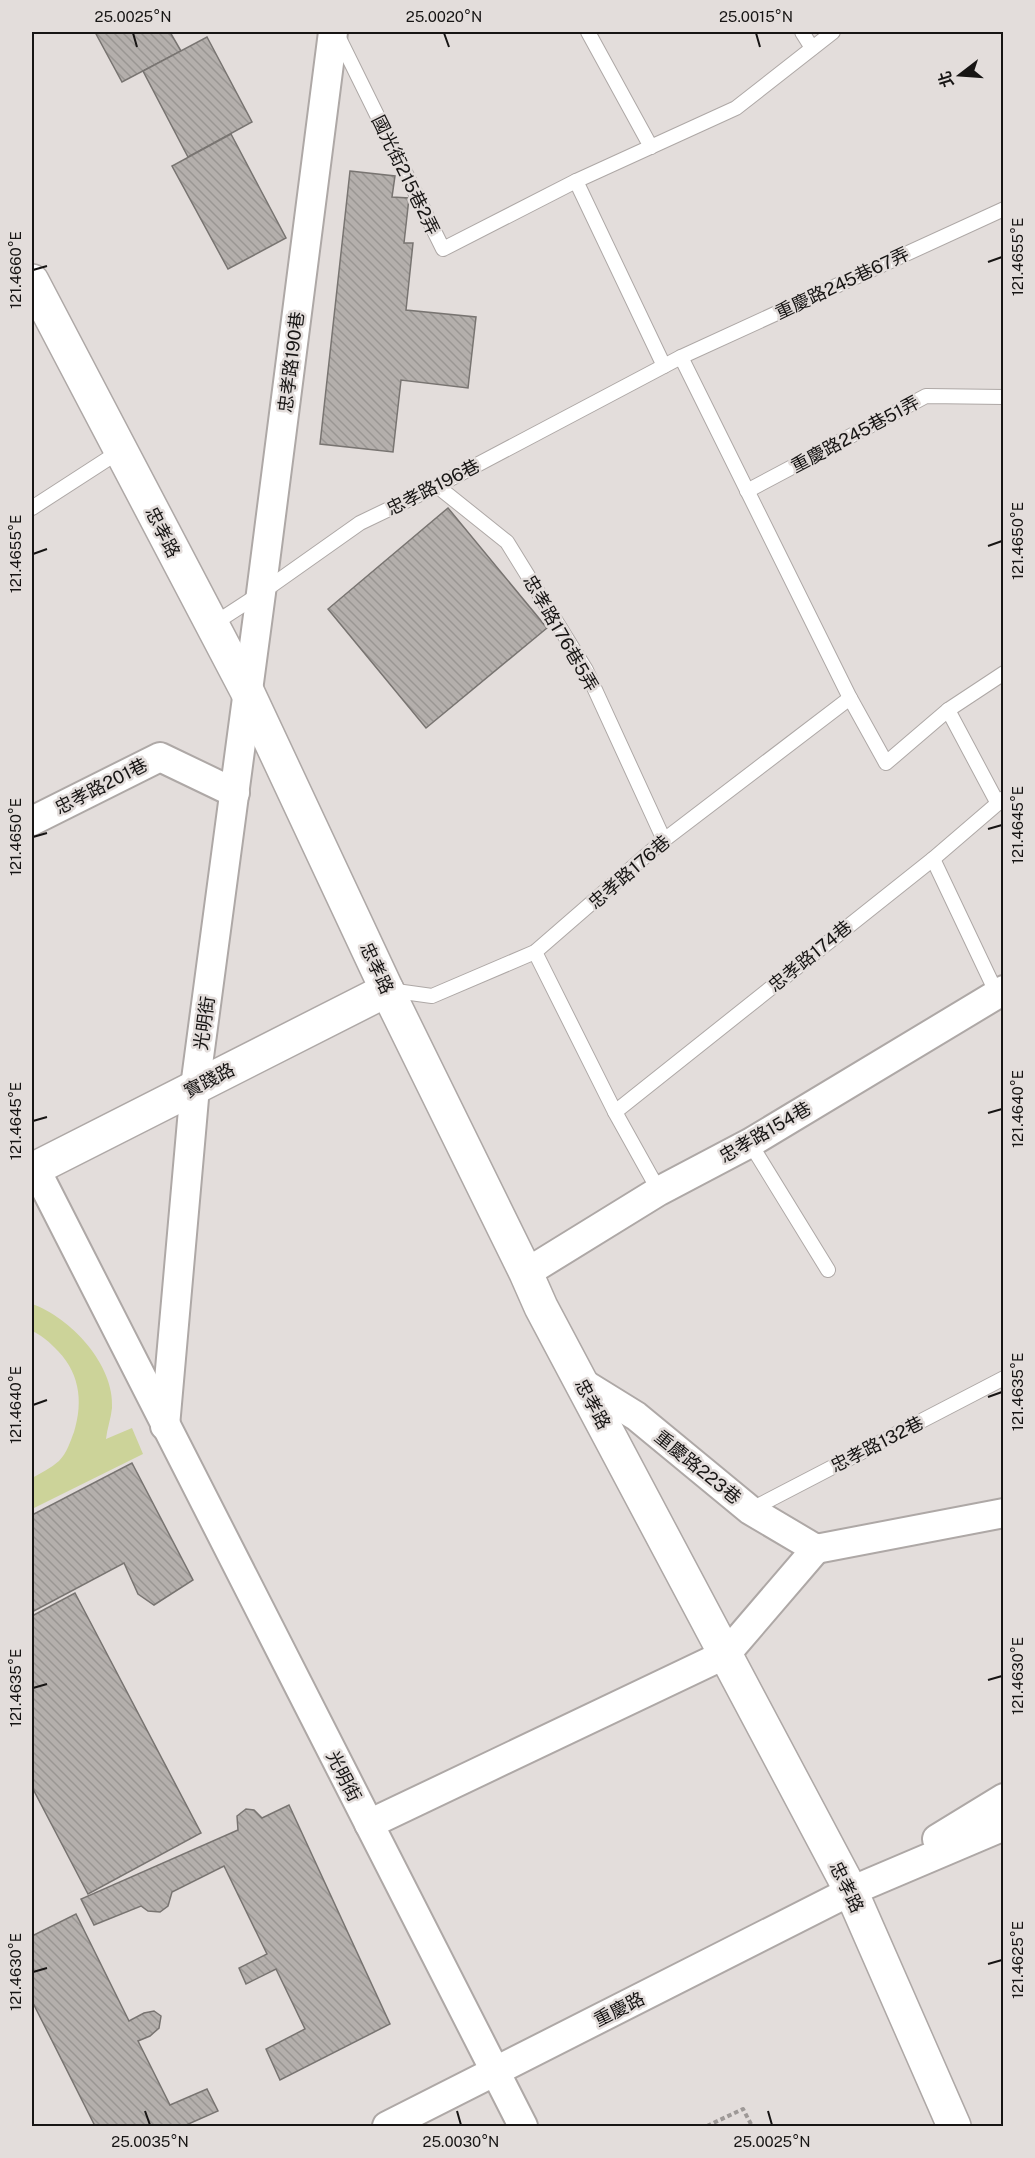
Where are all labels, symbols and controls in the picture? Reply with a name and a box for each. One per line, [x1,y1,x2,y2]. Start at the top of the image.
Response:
text: 25.0025°N [95,8,172,25]
text: 25.0020°N [406,8,482,25]
text: 25.0015°N [719,8,793,25]
north arrow [930,45,990,105]
text: 北 [935,69,958,90]
street label: 國光街215巷2弄 [368,112,444,238]
text: 121.4655°E [1009,218,1026,296]
text: 121.4660°E [7,231,24,309]
street label: 重慶路245巷67弄 [772,243,912,323]
street label: 忠孝路190巷 [274,310,308,414]
street label: 重慶路245巷51弄 [787,391,923,477]
street label: 忠孝路196巷 [383,455,483,519]
text: 121.4650°E [1009,502,1026,580]
street label: 忠孝路 [141,503,185,561]
text: 121.4655°E [7,515,24,593]
street label: 忠孝路176巷5弄 [519,571,603,695]
street label: 忠孝路201巷 [51,754,151,818]
text: 121.4645°E [1009,786,1026,864]
text: 121.4650°E [7,798,24,876]
street label: 忠孝路176巷 [584,831,674,913]
street label: 忠孝路174巷 [764,916,856,996]
street label: 忠孝路 [356,939,398,997]
street label: 光明街 [190,995,218,1051]
street label: 實踐路 [180,1058,238,1102]
text: 121.4640°E [1009,1070,1026,1148]
text: 121.4645°E [7,1082,24,1160]
street label: 忠孝路154巷 [716,1097,814,1167]
text: 121.4635°E [1009,1353,1026,1431]
text: 121.4640°E [7,1366,24,1444]
street label: 忠孝路 [571,1375,615,1433]
street label: 忠孝路132巷 [827,1412,927,1476]
street label: 重慶路223巷 [651,1426,745,1508]
text: 121.4630°E [1009,1637,1026,1715]
text: 121.4635°E [7,1649,24,1727]
street label: 光明街 [322,1747,366,1805]
street label: 忠孝路 [826,1858,868,1916]
text: 121.4625°E [1009,1921,1026,1999]
text: 121.4630°E [7,1933,24,2011]
street label: 重慶路 [590,1987,648,2031]
text: 25.0035°N [111,2133,189,2150]
text: 25.0030°N [423,2133,499,2150]
text: 25.0025°N [734,2133,811,2150]

